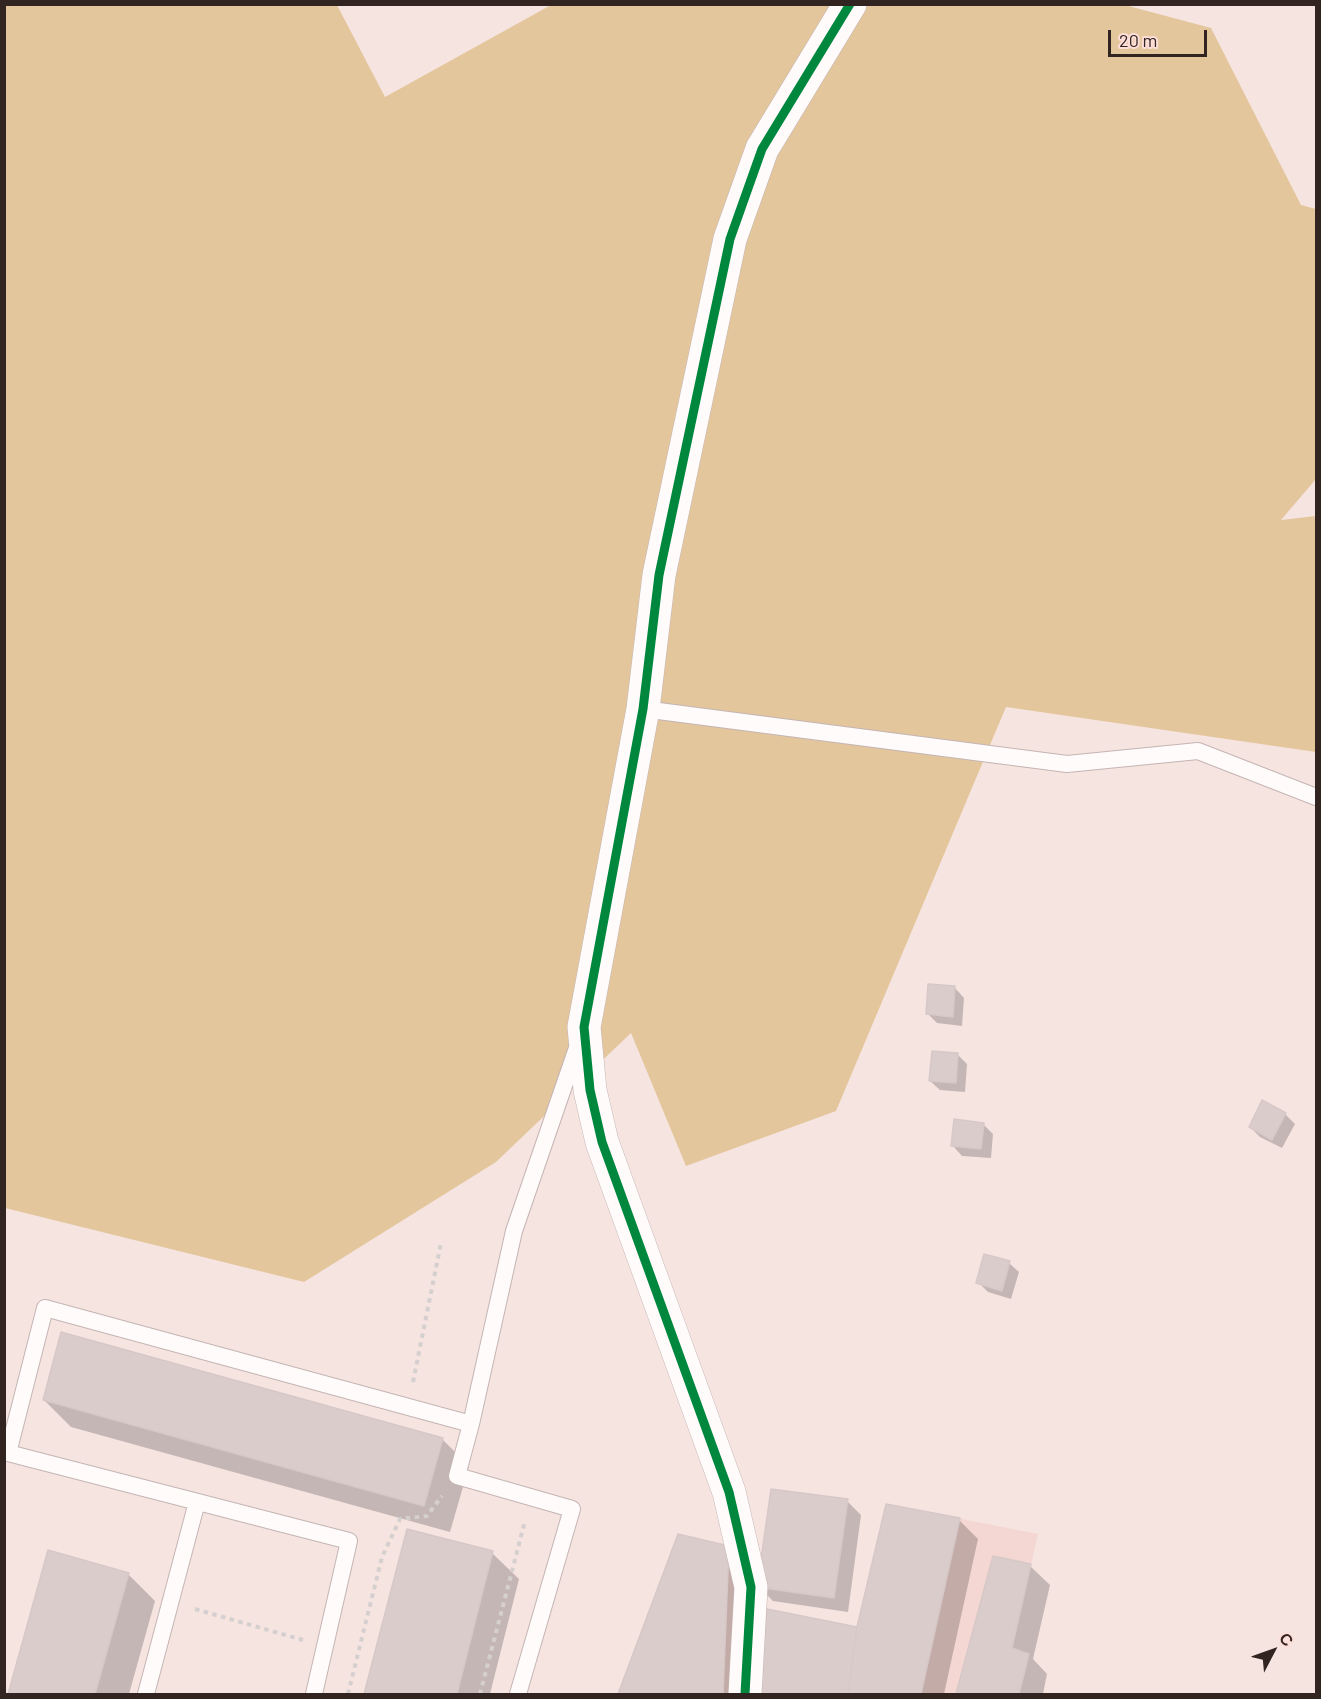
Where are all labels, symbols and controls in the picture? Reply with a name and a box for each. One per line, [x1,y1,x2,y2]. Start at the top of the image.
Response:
scale bar [1111,18,1210,56]
text: 20 m [1119,29,1157,51]
north arrow [1243,1621,1303,1681]
text: С [1276,1628,1298,1649]

